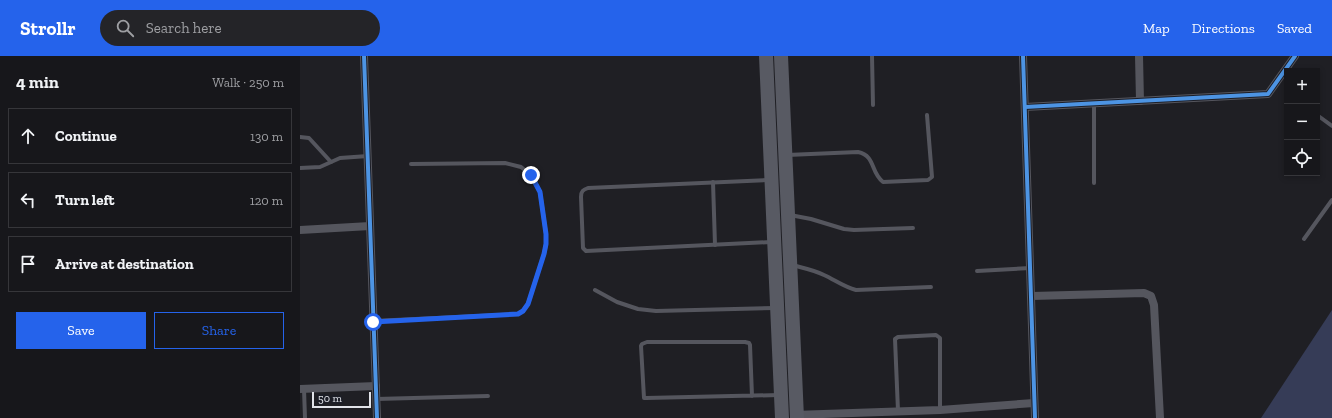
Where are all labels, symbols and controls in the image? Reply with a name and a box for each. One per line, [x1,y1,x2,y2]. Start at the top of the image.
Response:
search box [100,10,380,46]
text: Strollr [20,17,76,40]
icon: search [114,17,136,39]
text: Search here [146,19,222,37]
text: Map [1143,20,1170,37]
text: Directions [1192,20,1255,37]
text: Saved [1277,20,1312,37]
map controls [1284,68,1320,176]
button: + [1284,68,1320,104]
text: 4 min [16,72,59,92]
text: Walk · 250 m [212,75,284,90]
button: − [1284,104,1320,140]
icon: ahead [17,125,39,147]
text: Continue [55,127,117,145]
text: 130 m [250,129,283,144]
button: locate [1284,140,1320,176]
route end [522,166,540,184]
icon: left [17,189,39,211]
text: Turn left [55,191,115,209]
text: 120 m [250,193,283,208]
icon: arrive [17,253,39,275]
text: Arrive at destination [55,255,194,273]
button: Save [16,312,146,349]
button: Share [154,312,284,349]
route start [364,313,382,331]
scale bar [312,390,371,409]
text: 50 m [318,392,342,405]

